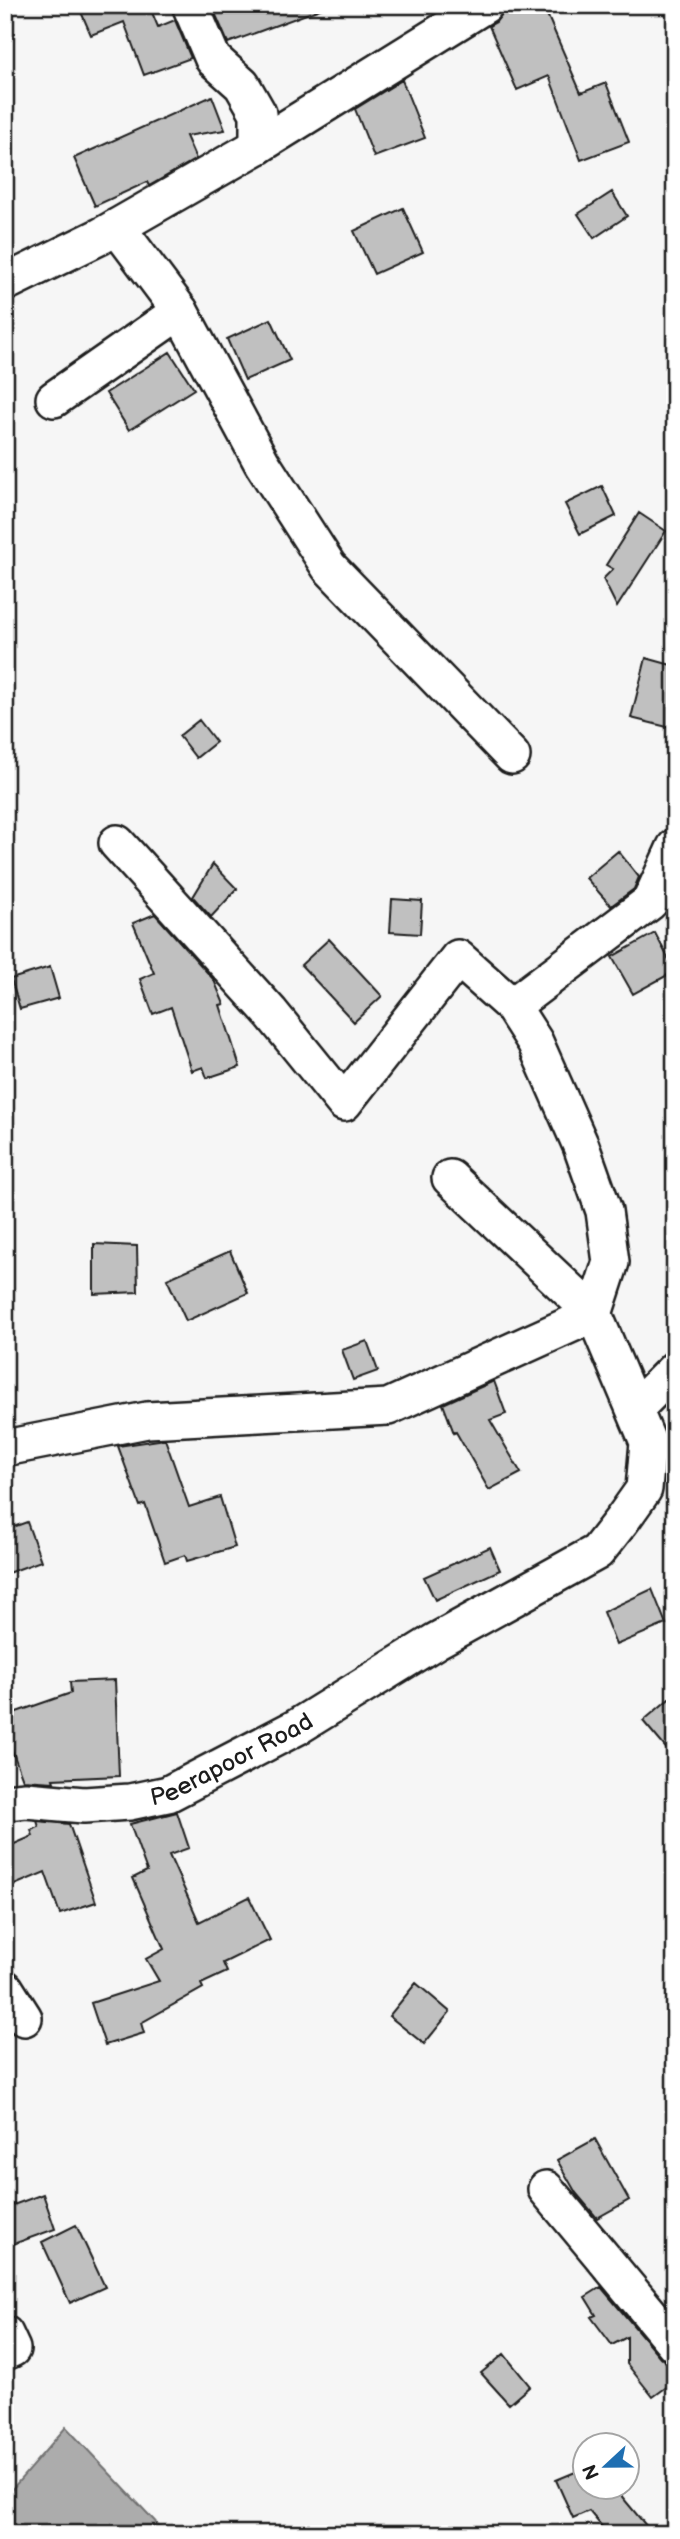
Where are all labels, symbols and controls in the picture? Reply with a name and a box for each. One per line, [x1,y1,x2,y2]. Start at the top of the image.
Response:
street label: Peerapoor Road [148,1707,318,1812]
north arrow [572,2430,642,2500]
text: N [578,2461,605,2483]

